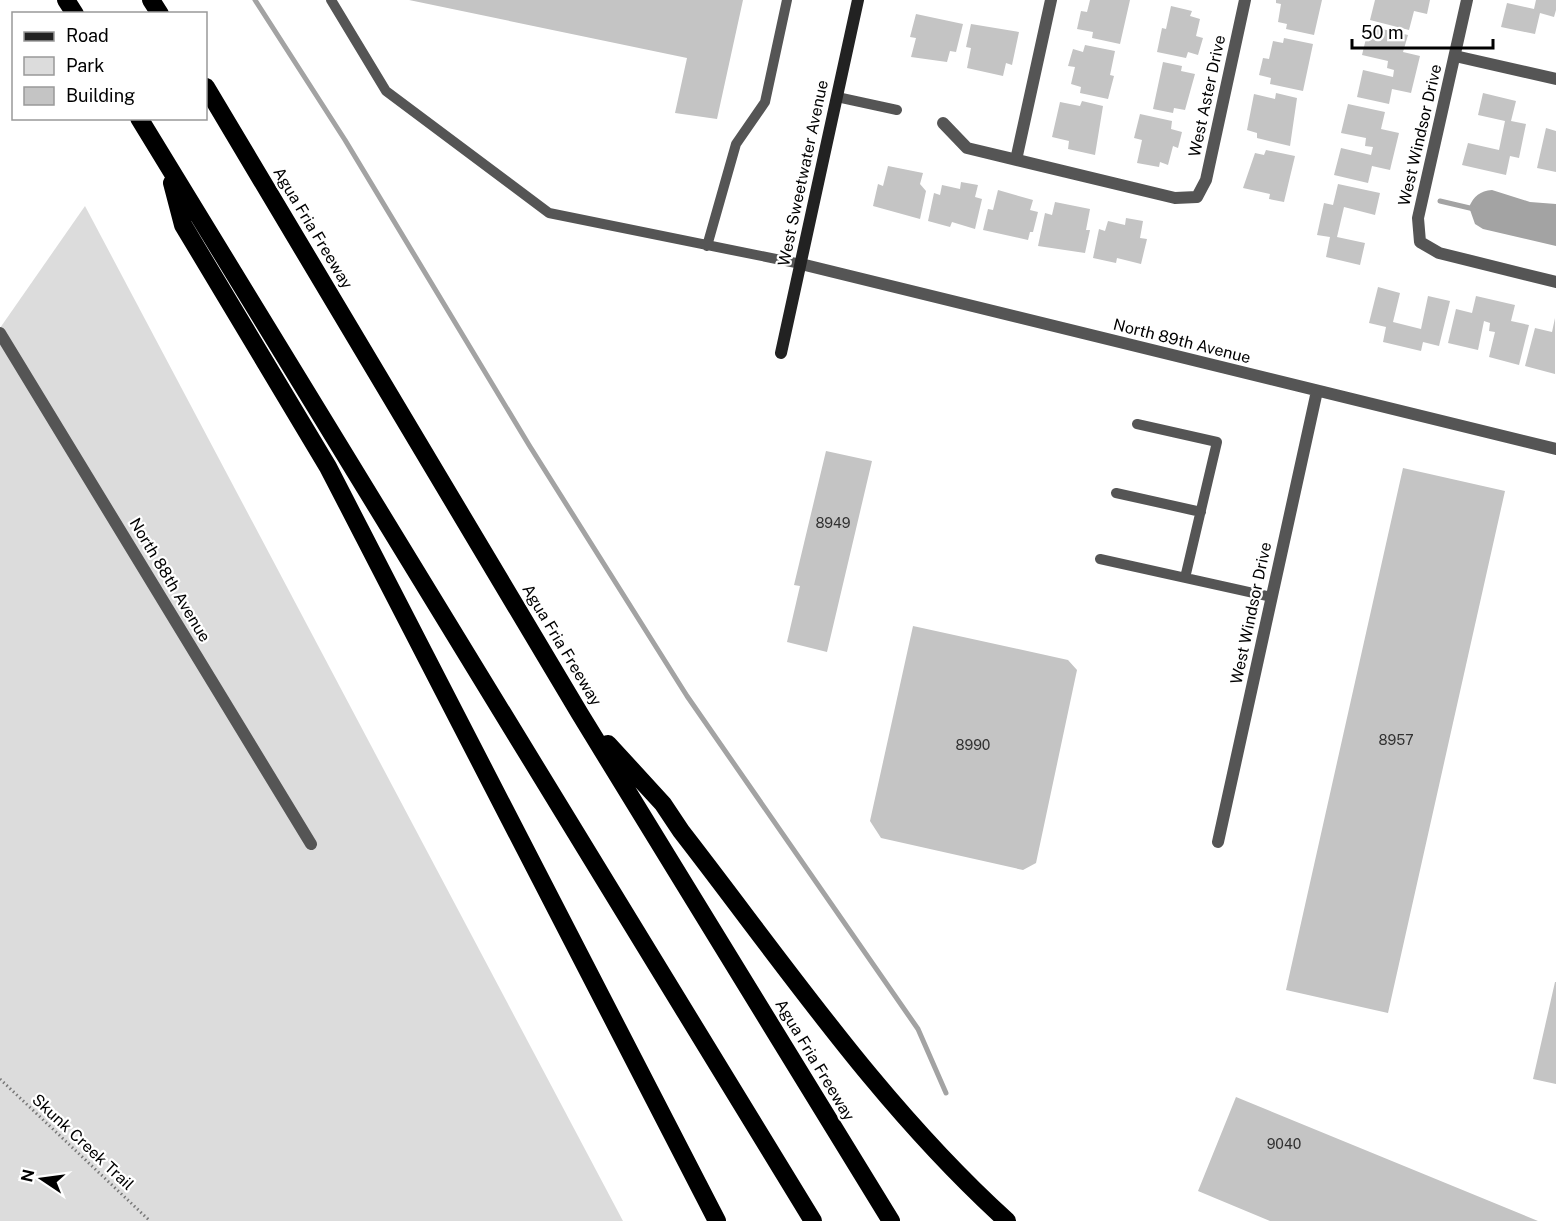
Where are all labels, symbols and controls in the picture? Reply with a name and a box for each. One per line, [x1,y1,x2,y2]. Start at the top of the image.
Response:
legend [12,12,207,120]
scale bar [1352,12,1493,50]
text: 50 m [1361,22,1404,43]
text: Road [66,25,109,46]
street label: West Aster Drive [1185,33,1229,159]
text: Park [66,55,104,76]
street label: West Windsor Drive [1394,62,1446,208]
street label: West Sweetwater Avenue [774,78,832,268]
text: Building [66,85,135,106]
street label: Agua Fria Freeway [269,164,357,293]
street label: North 89th Avenue [1111,315,1253,367]
street label: North 88th Avenue [125,515,215,645]
house number: 8949 [815,515,851,531]
street label: West Windsor Drive [1227,540,1275,686]
street label: Agua Fria Freeway [518,581,606,710]
house number: 8957 [1378,732,1414,748]
house number: 8990 [956,737,990,753]
street label: Agua Fria Freeway [771,996,859,1125]
street label: Skunk Creek Trail [28,1090,138,1194]
house number: 9040 [1267,1136,1301,1152]
north arrow [12,1149,72,1209]
text: N [17,1168,39,1184]

